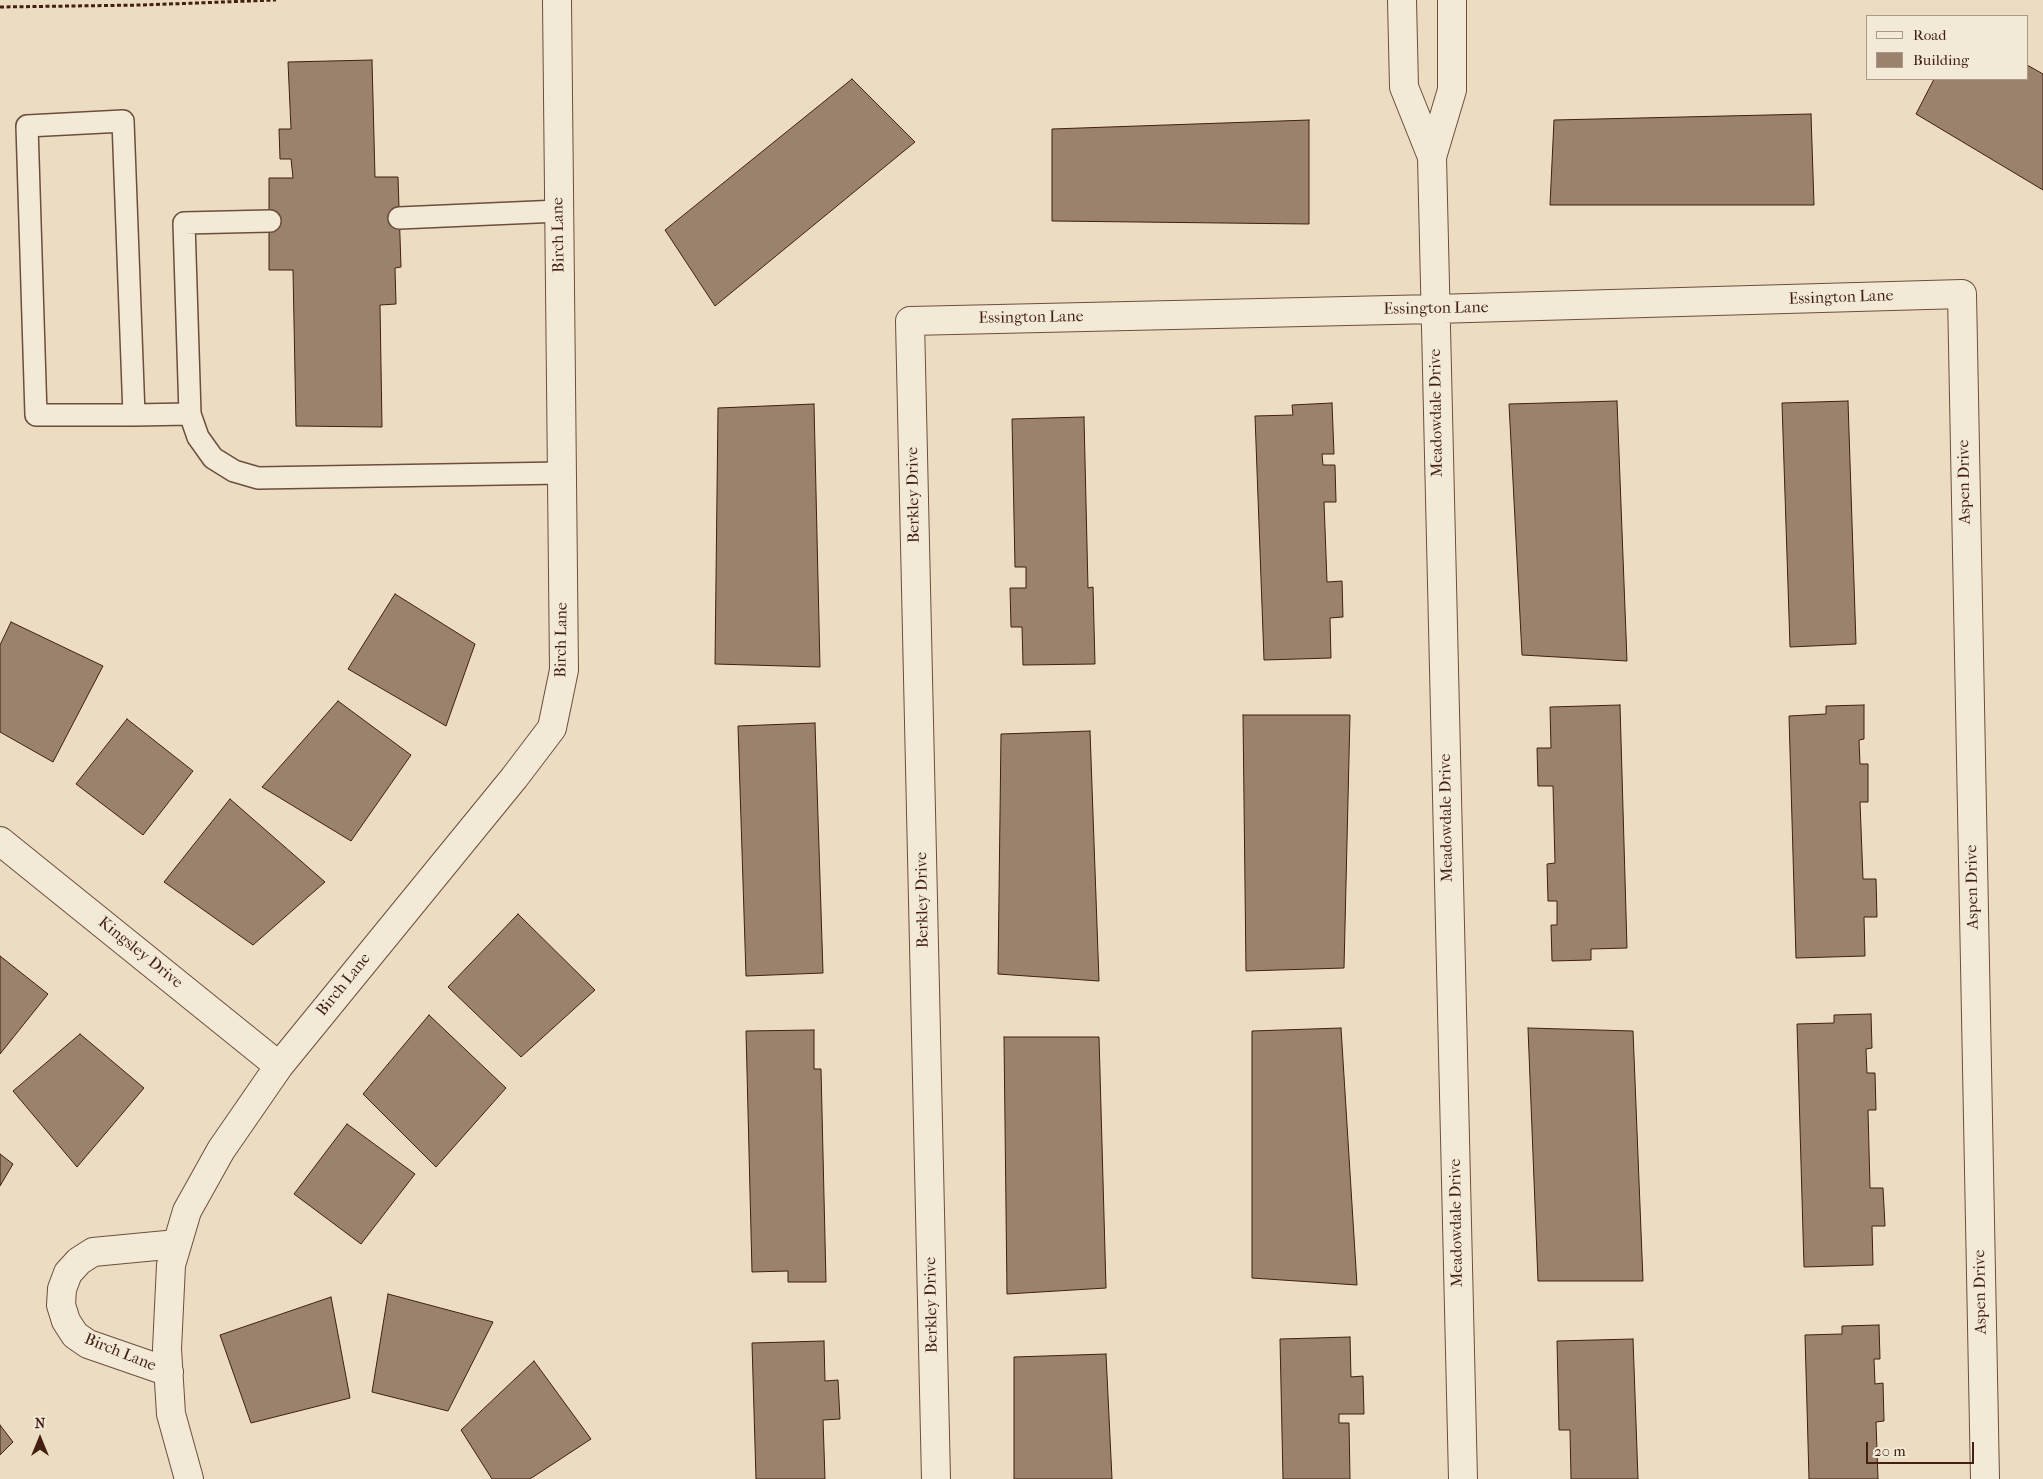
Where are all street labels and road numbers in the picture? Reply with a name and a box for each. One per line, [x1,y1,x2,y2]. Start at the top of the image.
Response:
street label: Birch Lane [549,197,569,273]
street label: Essington Lane [1788,287,1894,309]
street label: Essington Lane [1383,298,1489,320]
street label: Essington Lane [978,307,1084,329]
street label: Meadowdale Drive [1426,349,1448,477]
street label: Aspen Drive [1955,439,1975,525]
street label: Berkley Drive [904,447,924,543]
street label: Birch Lane [552,602,572,678]
street label: Meadowdale Drive [1436,754,1458,882]
street label: Aspen Drive [1963,844,1983,930]
street label: Berkley Drive [913,852,933,948]
street label: Kingsley Drive [94,913,186,993]
street label: Birch Lane [313,950,375,1020]
street label: Meadowdale Drive [1446,1159,1468,1287]
street label: Aspen Drive [1971,1249,1991,1335]
street label: Berkley Drive [922,1257,942,1353]
street label: Birch Lane [81,1330,159,1376]

